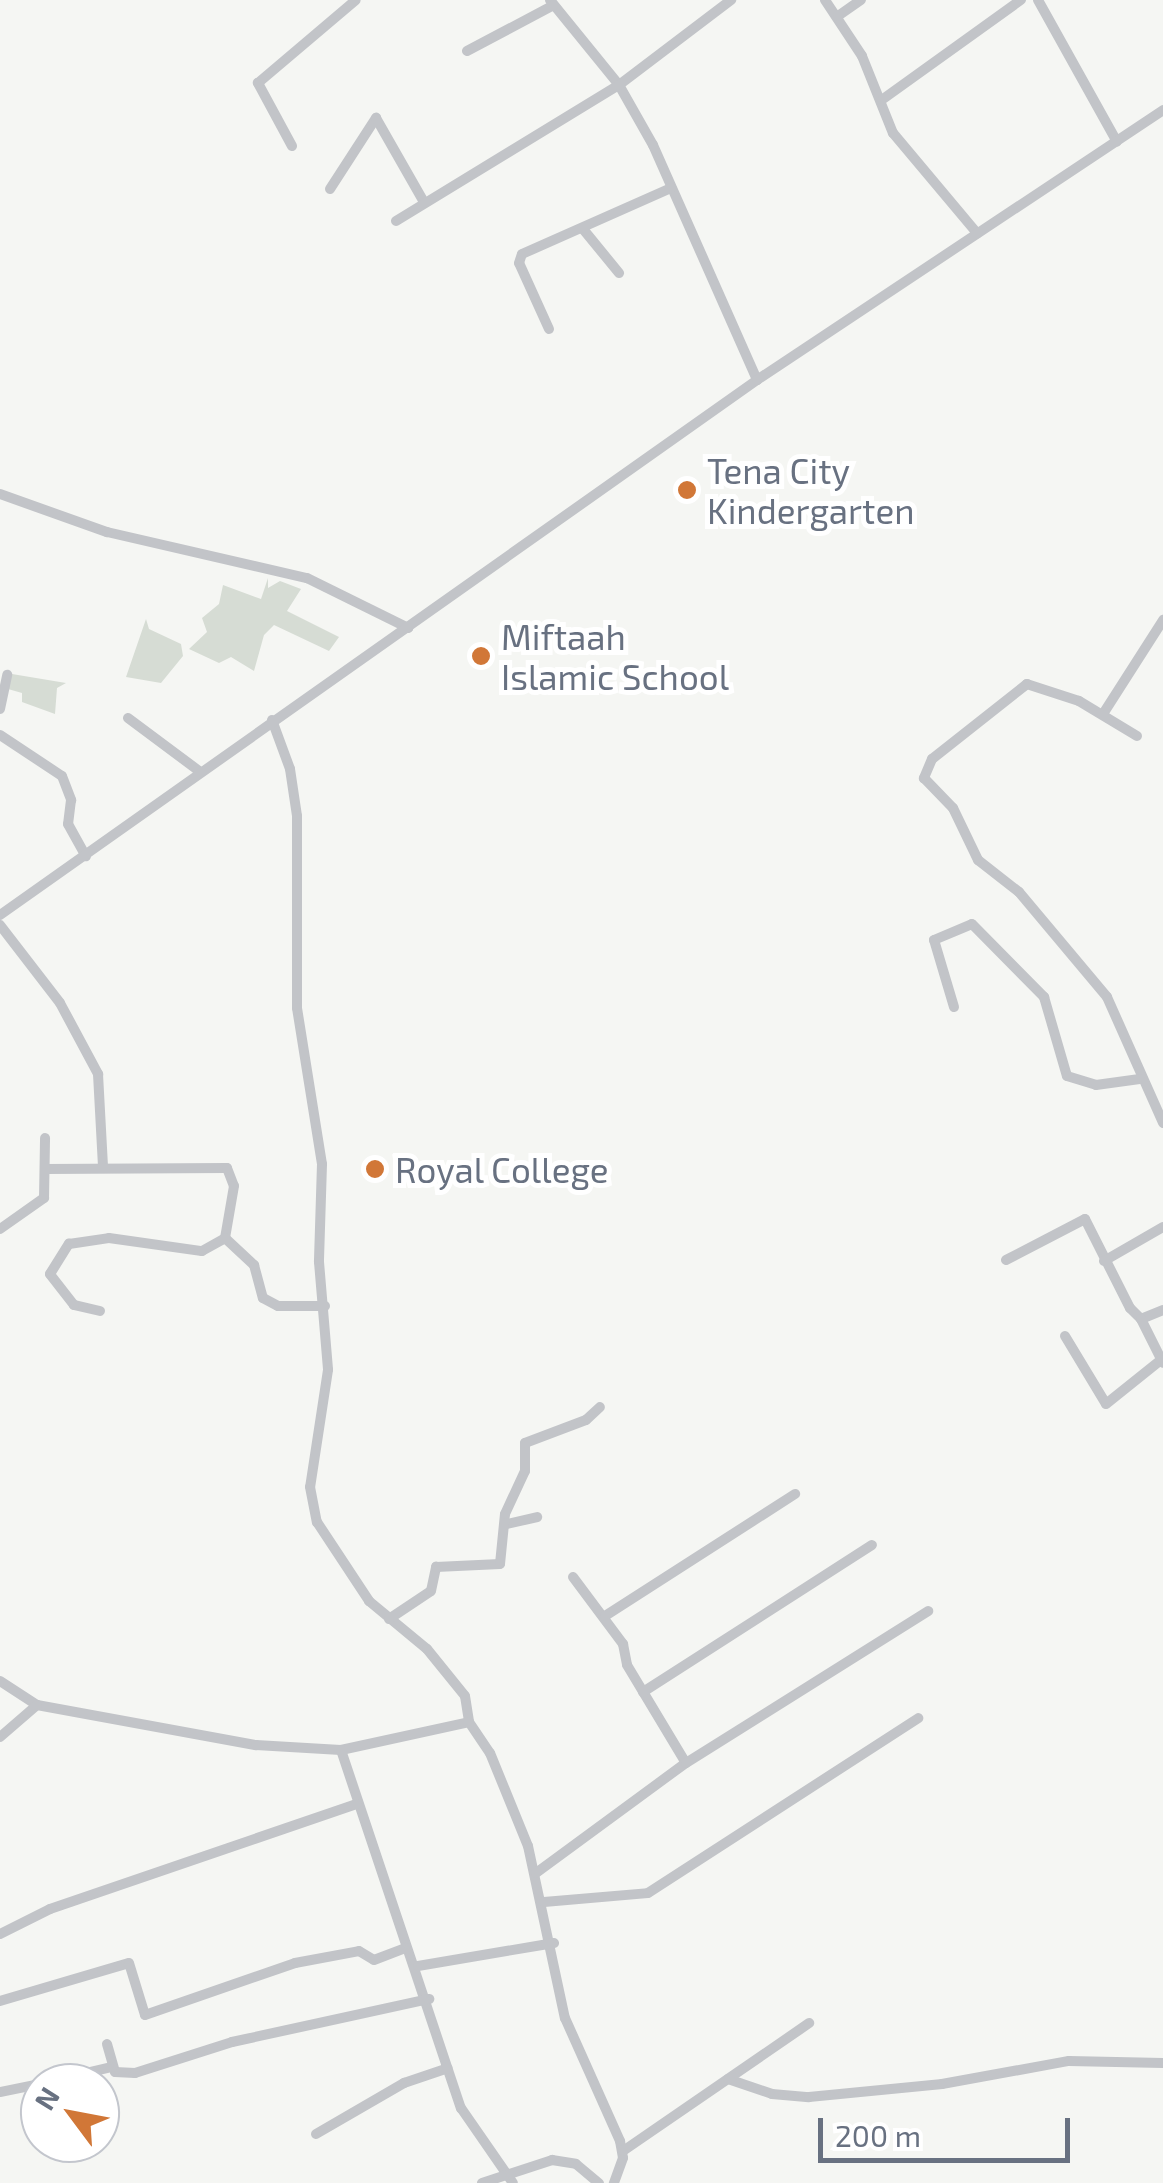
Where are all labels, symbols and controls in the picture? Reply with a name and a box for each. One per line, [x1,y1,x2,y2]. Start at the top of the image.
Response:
place label: Tena City Kindergarten [707,449,915,531]
marker: Tena City Kindergarten [676,479,698,501]
place label: Miftaah Islamic School [501,615,729,697]
marker: Miftaah Islamic School [470,645,492,667]
place label: Royal College [395,1148,609,1190]
marker: Royal College [364,1158,386,1180]
north arrow [20,2063,120,2163]
text: N [26,2081,66,2116]
scale bar [823,2098,1076,2160]
text: 200 m [835,2117,921,2153]

